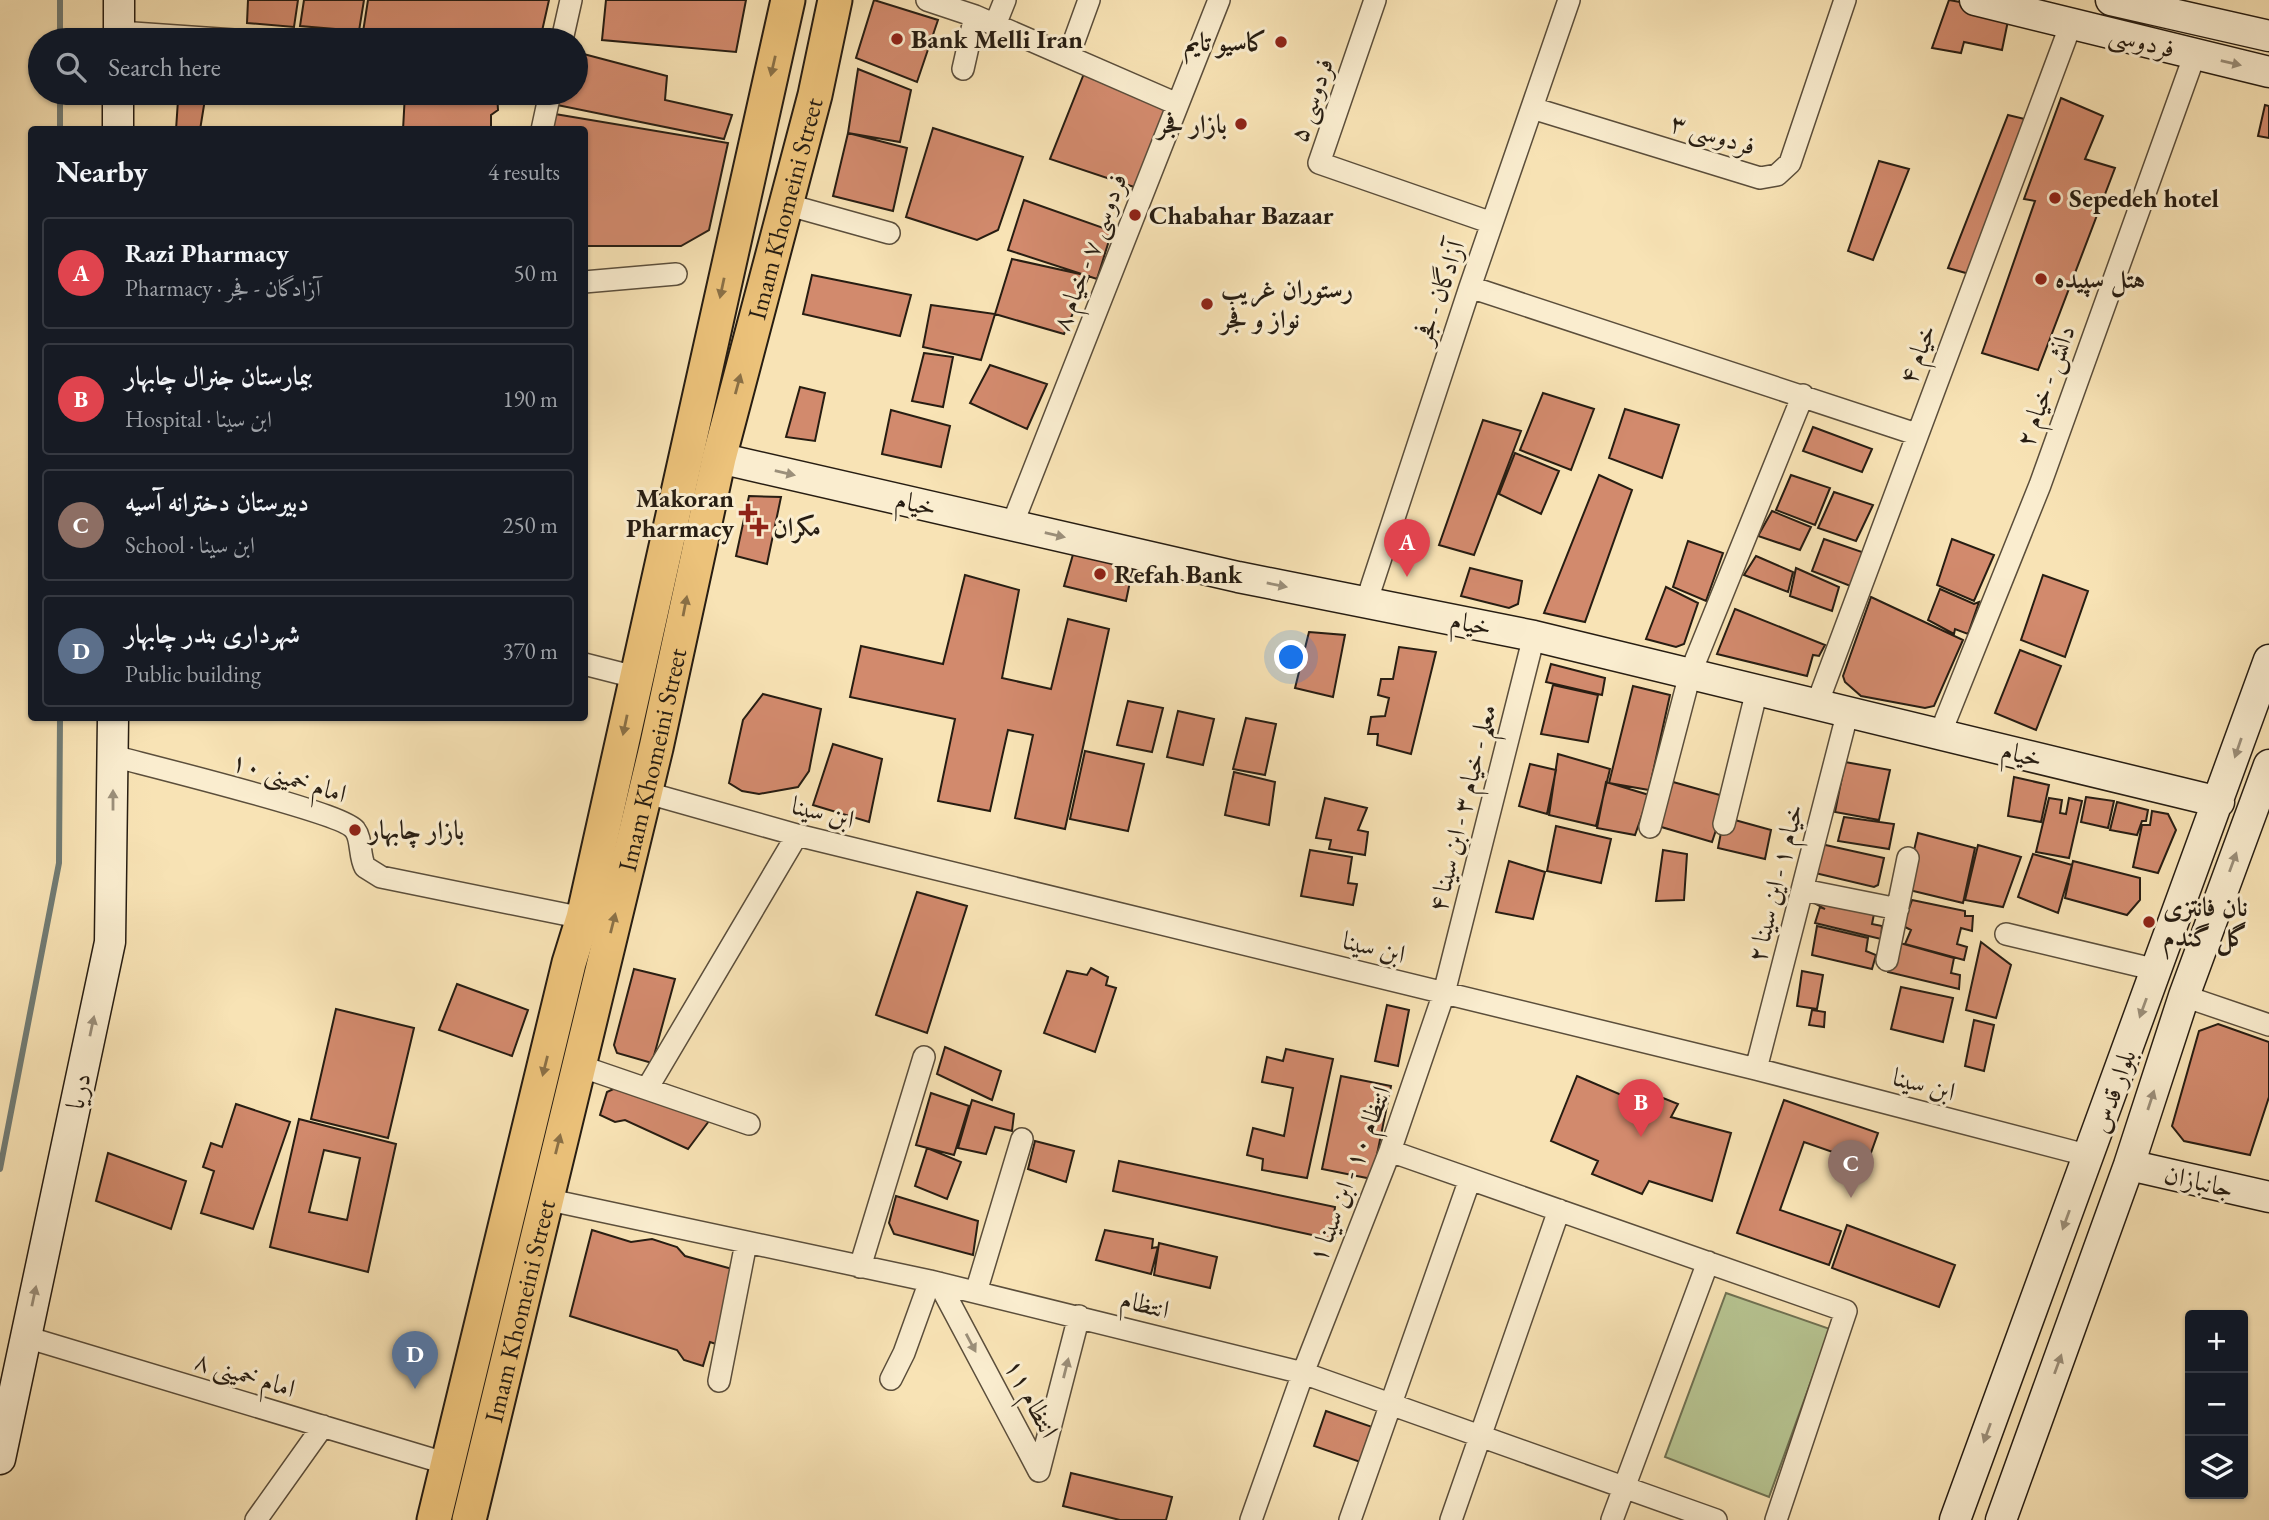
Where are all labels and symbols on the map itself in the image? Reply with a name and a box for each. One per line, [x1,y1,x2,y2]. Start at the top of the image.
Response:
street label: فردوسی [2105,16,2178,67]
place label: Bank Melli Iran [911,22,1083,56]
place label: کاسیو تایم [1184,25,1267,65]
marker: Bank Melli Iran [889,31,905,47]
marker: کاسیو تایم [1273,34,1289,50]
street label: فردوسی ۵ [1281,53,1343,147]
one-way arrow [767,56,778,78]
one-way arrow [2221,57,2243,68]
street label: Imam Khomeini Street [739,94,831,323]
street label: فردوسی ۳ [1666,105,1760,165]
place label: بازار فجر [1155,107,1227,141]
marker: بازار فجر [1233,116,1249,132]
street label: فردوسی ۷ - خیام ۸ [1043,168,1140,338]
place label: Sepedeh hotel [2069,181,2219,215]
marker: Sepedeh hotel [2047,190,2063,206]
place label: Chabahar Bazaar [1149,198,1334,232]
marker: Chabahar Bazaar [1127,207,1143,223]
street label: آزادگان - فجر [1405,234,1473,351]
place label: هتل سپیده [2055,262,2145,298]
marker: هتل سپیده [2033,271,2049,287]
place label: رستوران غریب نواز و فجر [1218,272,1353,336]
one-way arrow [716,277,727,299]
marker: رستوران غریب نواز و فجر [1199,296,1215,312]
street label: خیام ۴ [1890,319,1949,391]
street label: دانش - خیام ۲ [2007,320,2088,454]
one-way arrow [733,373,744,395]
one-way arrow [775,468,797,479]
place label: Makoran Pharmacy [626,481,734,545]
street label: خیام [891,482,940,530]
marker: Makoran Pharmacy [740,505,756,521]
place label: مکران [773,510,821,544]
marker: مکران [751,519,767,535]
pin: A [1384,519,1430,577]
one-way arrow [1044,529,1066,540]
place label: Refah Bank [1114,557,1243,591]
marker: Refah Bank [1092,566,1108,582]
one-way arrow [1266,579,1288,590]
one-way arrow [680,595,691,617]
street label: خیام [1446,602,1494,649]
your location [1274,640,1308,674]
street label: Imam Khomeini Street [610,645,694,875]
street label: معلم - خیام ۳ - ابن سینا ۴ [1420,701,1513,918]
one-way arrow [619,715,630,737]
street label: خیام [1996,733,2046,781]
one-way arrow [2232,737,2243,758]
street label: امام خمینی ۱۰ [226,743,351,816]
street label: ابن سینا [788,788,858,836]
one-way arrow [107,789,119,811]
street label: خیام ۱ - این سینا ۲ [1739,800,1817,967]
place label: بازار چابهار [366,813,464,849]
marker: بازار چابهار [347,822,363,838]
one-way arrow [2228,852,2239,873]
place label: نان فانتزی گل گندم [2163,890,2248,960]
one-way arrow [608,912,619,934]
marker: نان فانتزی گل گندم [2141,914,2157,930]
street label: ابن سینا [1339,923,1409,971]
one-way arrow [2137,997,2148,1018]
one-way arrow [87,1015,98,1037]
street label: بلوار قدس [2082,1044,2144,1138]
one-way arrow [539,1055,550,1077]
street label: ابن سینا [1889,1059,1959,1109]
street label: دریا [58,1070,98,1112]
pin: B [1618,1079,1664,1137]
street label: انتظام ۱۰ - ابن سینا ۱ [1300,1081,1404,1269]
one-way arrow [2146,1090,2156,1111]
one-way arrow [553,1133,564,1155]
pin: C [1828,1140,1874,1198]
street label: جانبازان [2161,1157,2237,1205]
street label: Imam Khomeini Street [476,1196,563,1426]
one-way arrow [2060,1210,2071,1231]
street label: انتظام [1116,1282,1173,1332]
one-way arrow [29,1285,40,1307]
pin: D [392,1331,438,1389]
one-way arrow [965,1334,977,1353]
street label: امام خمینی ۸ [189,1343,299,1411]
street label: انتظام ۱۱ [992,1353,1067,1446]
one-way arrow [2052,1353,2063,1374]
one-way arrow [1061,1357,1072,1379]
one-way arrow [1981,1423,1992,1444]

